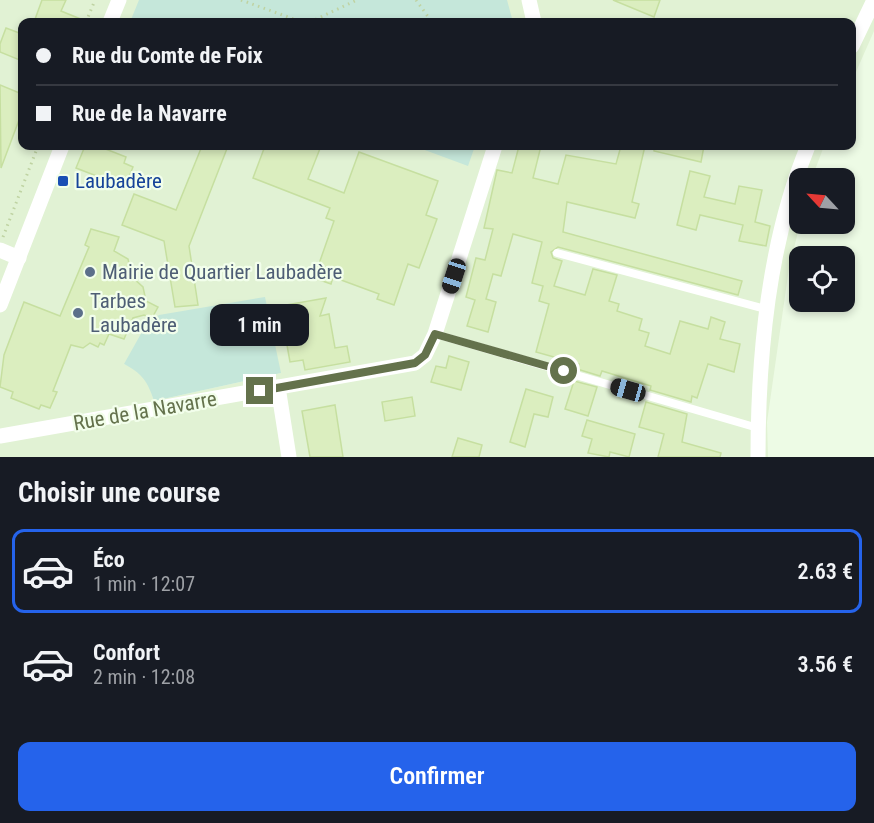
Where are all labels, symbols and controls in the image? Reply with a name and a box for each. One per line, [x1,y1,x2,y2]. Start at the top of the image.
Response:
text: Rue du Comte de Foix [72,43,263,68]
text: Rue de la Navarre [72,101,227,126]
north arrow [789,168,855,234]
map controls [789,168,855,312]
place label: Laubadère [75,169,162,193]
marker: Laubadère [56,174,70,188]
button: locate [789,246,855,312]
car [440,256,468,296]
place label: Mairie de Quartier Laubadère [102,260,343,284]
marker: Mairie de Quartier Laubadère [83,265,97,279]
place label: Tarbes Laubadère [90,289,177,337]
callout: 1 min [210,304,310,346]
marker: Tarbes Laubadère [71,306,85,320]
text: 1 min [237,313,282,337]
route start [550,357,577,384]
car [608,376,648,404]
route end [246,377,273,404]
street label: Rue de la Navarre [72,387,219,435]
text: Choisir une course [18,477,220,509]
icon: car [21,544,75,598]
text: Éco [93,547,125,572]
text: 2.63 € [797,559,853,584]
text: 1 min · 12:07 [93,572,195,596]
icon: car [21,637,75,691]
text: Confort [93,640,160,665]
text: 3.56 € [797,652,853,677]
text: 2 min · 12:08 [93,665,195,689]
button: Confirmer [18,742,856,811]

